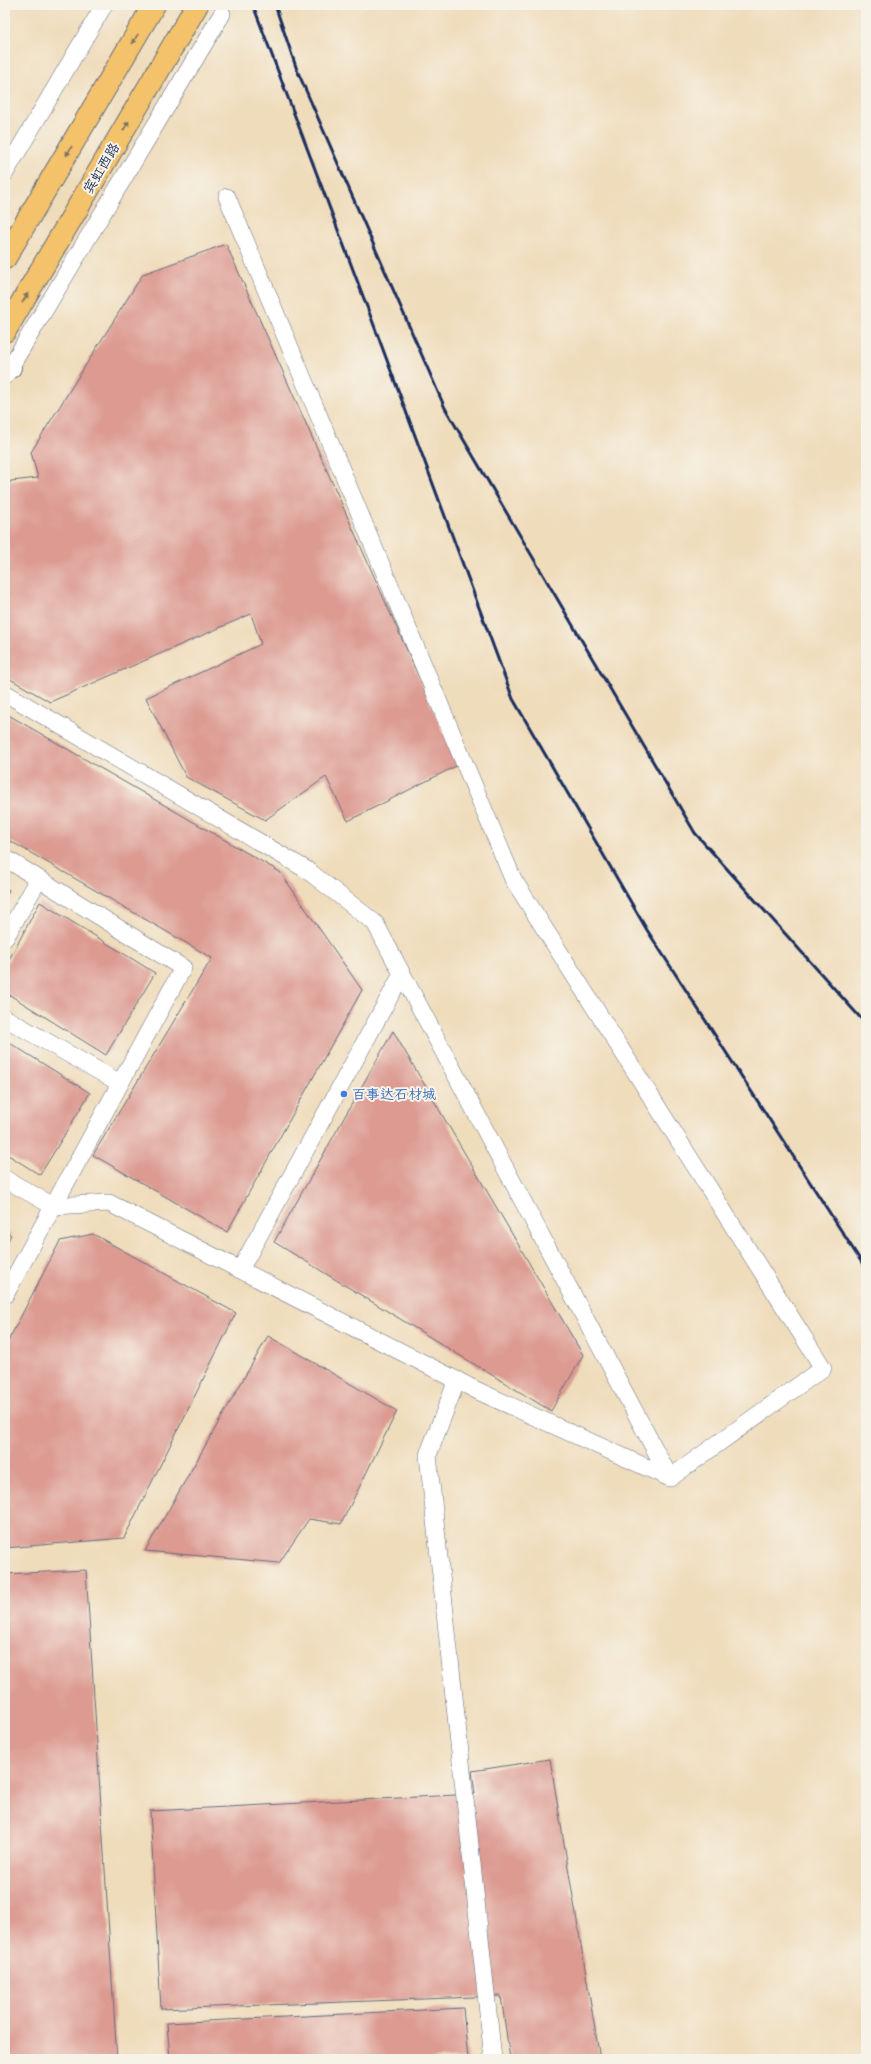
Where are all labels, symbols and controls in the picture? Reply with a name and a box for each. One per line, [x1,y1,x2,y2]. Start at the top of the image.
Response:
one-way arrow [131,33,138,45]
one-way arrow [123,120,130,131]
street label: 宾虹西路 [77,138,124,197]
one-way arrow [65,145,72,157]
one-way arrow [21,292,28,304]
place label: 百事达石材城 [352,1083,436,1104]
marker: 百事达石材城 [339,1089,349,1099]

